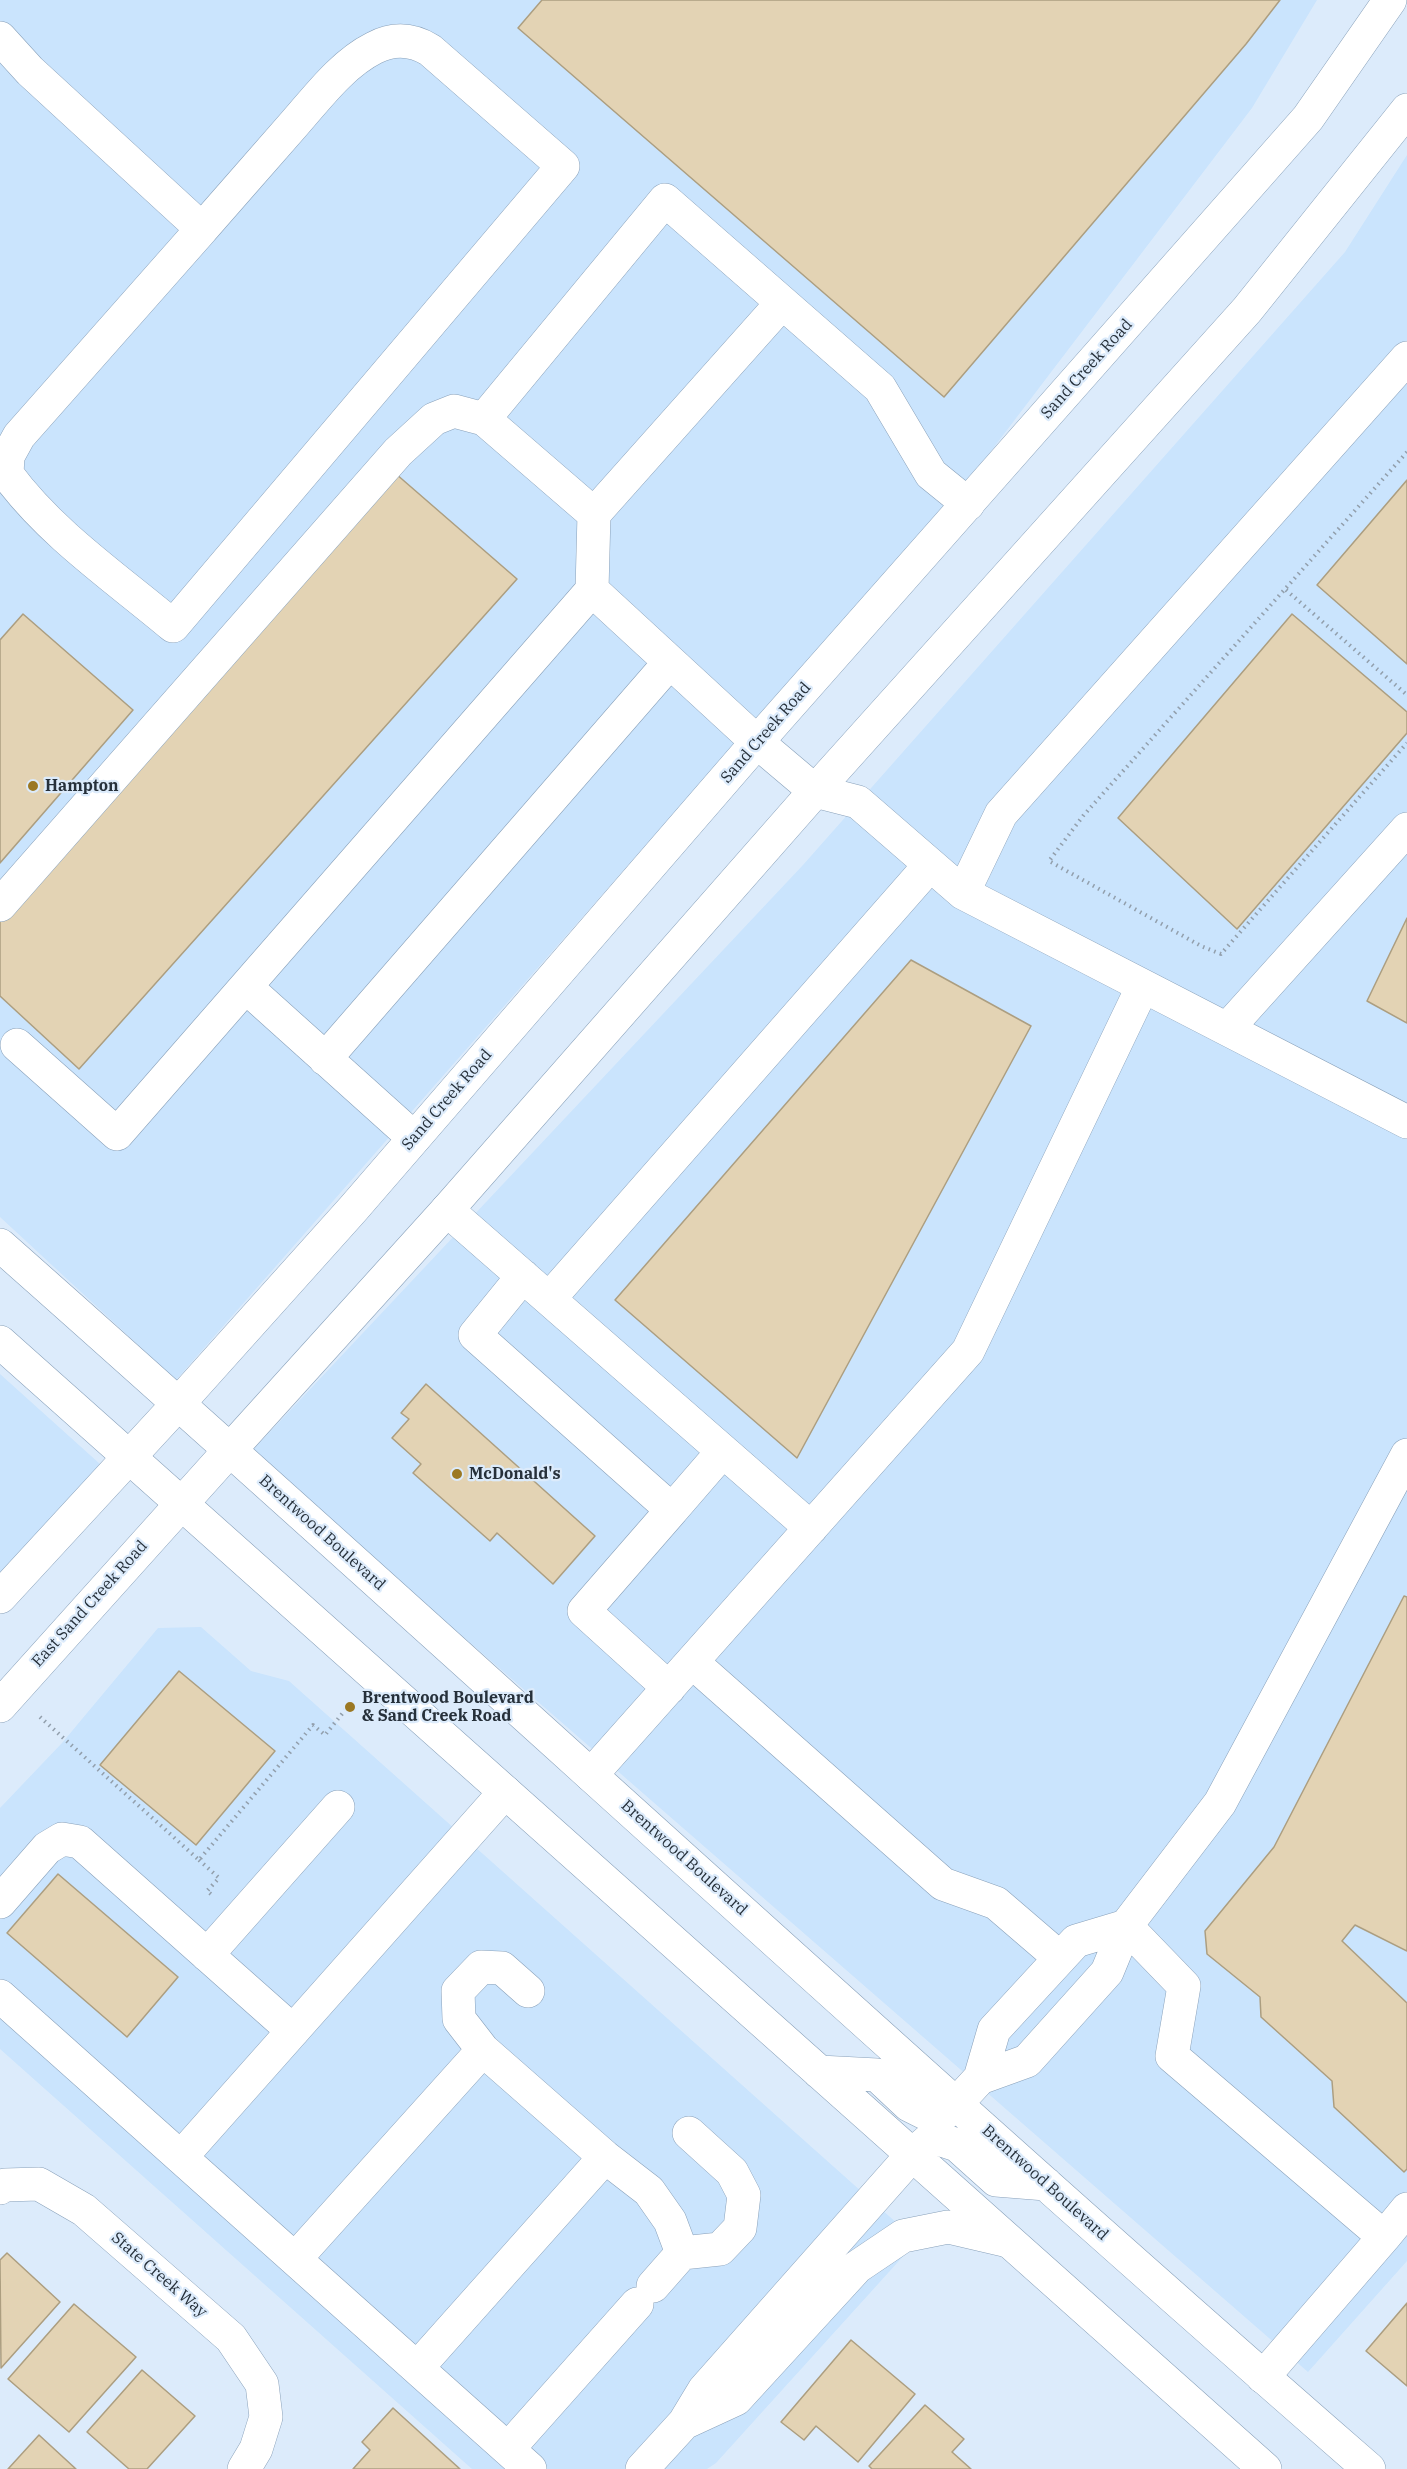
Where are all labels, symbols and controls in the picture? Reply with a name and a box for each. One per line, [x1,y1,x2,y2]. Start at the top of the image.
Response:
street label: Sand Creek Road [1037,315,1137,423]
street label: Sand Creek Road [717,679,815,787]
place label: Hampton [45,776,119,796]
marker: Hampton [26,779,40,793]
street label: Sand Creek Road [398,1046,496,1154]
place label: McDonald's [469,1464,561,1484]
marker: McDonald's [450,1467,464,1481]
street label: Brentwood Boulevard [255,1471,389,1595]
street label: East Sand Creek Road [28,1537,152,1671]
place label: Brentwood Boulevard & Sand Creek Road [362,1688,534,1726]
marker: Brentwood Boulevard & Sand Creek Road [343,1700,357,1714]
street label: Brentwood Boulevard [617,1796,751,1920]
street label: Brentwood Boulevard [978,2121,1112,2245]
street label: State Creek Way [107,2228,211,2322]

